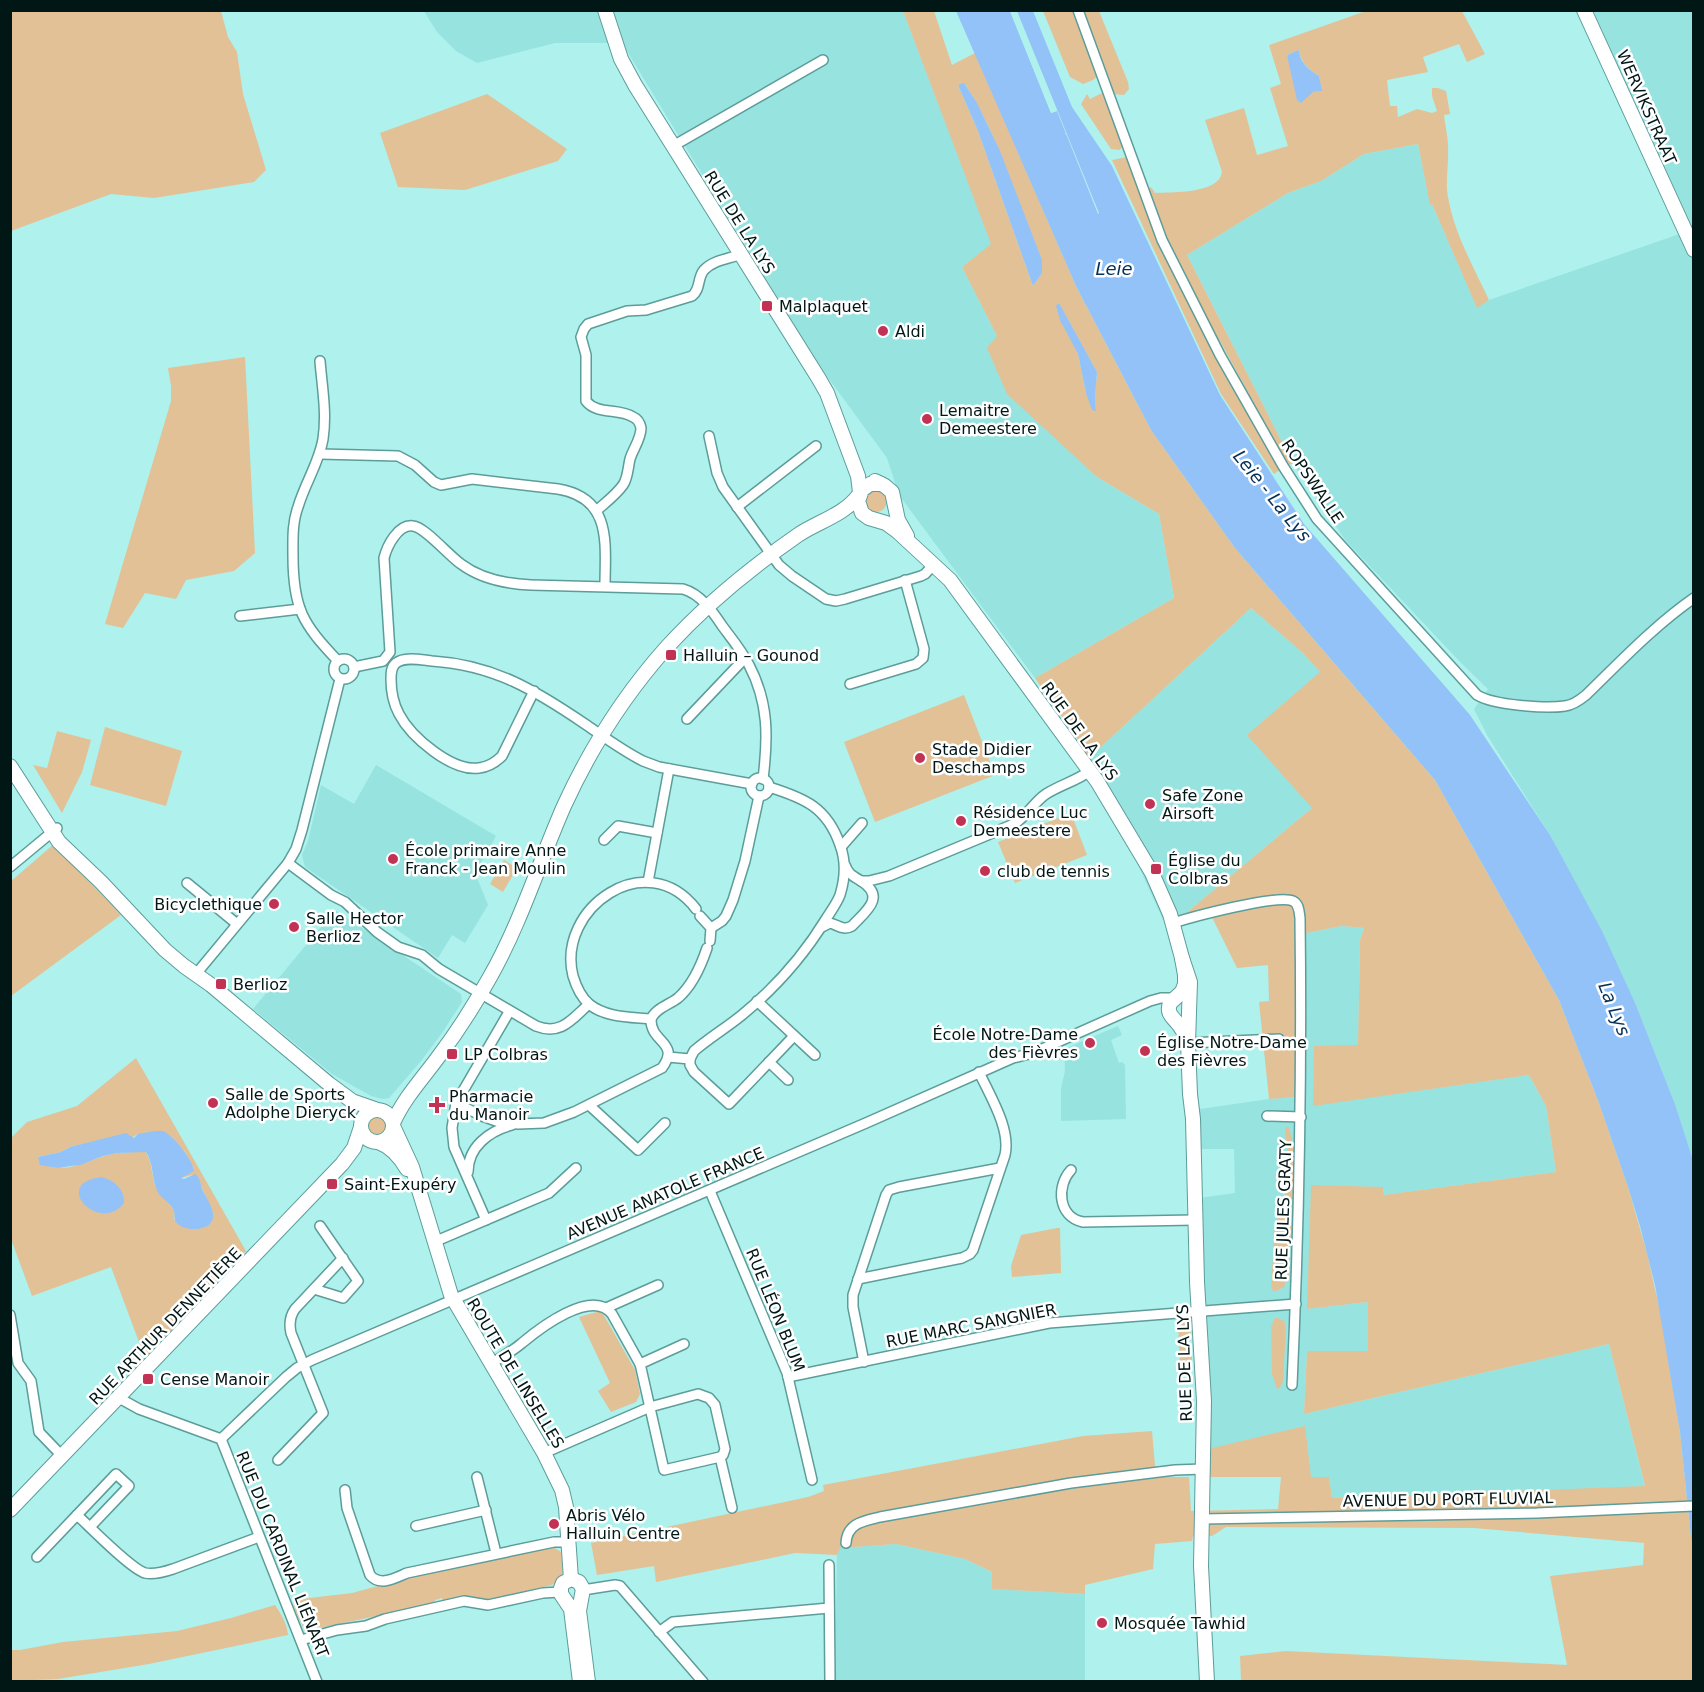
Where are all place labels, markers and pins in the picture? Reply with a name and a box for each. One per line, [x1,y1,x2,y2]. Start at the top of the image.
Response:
place label: Malplaquet [779,297,868,316]
marker: Malplaquet [760,299,774,313]
place label: Aldi [895,322,925,341]
marker: Aldi [876,324,890,338]
place label: Lemaitre Demeestere [939,401,1037,438]
marker: Lemaitre Demeestere [920,412,934,426]
place label: Halluin – Gounod [683,646,819,665]
marker: Halluin – Gounod [664,648,678,662]
place label: Stade Didier Deschamps [932,740,1032,777]
marker: Stade Didier Deschamps [913,751,927,765]
place label: Safe Zone Airsoft [1162,786,1243,823]
marker: Safe Zone Airsoft [1143,797,1157,811]
place label: Résidence Luc Demeestere [973,803,1087,840]
marker: Résidence Luc Demeestere [954,814,968,828]
place label: École primaire Anne Franck - Jean Moulin [405,841,566,878]
place label: Église du Colbras [1168,851,1241,888]
marker: École primaire Anne Franck - Jean Moulin [386,852,400,866]
place label: club de tennis [997,862,1110,881]
marker: Église du Colbras [1149,862,1163,876]
marker: club de tennis [978,864,992,878]
place label: Bicyclethique [154,895,262,914]
marker: Bicyclethique [267,897,281,911]
place label: Salle Hector Berlioz [306,909,404,946]
marker: Salle Hector Berlioz [287,920,301,934]
place label: Berlioz [233,975,287,994]
marker: Berlioz [214,977,228,991]
place label: École Notre-Dame des Fièvres [933,1025,1078,1062]
place label: Église Notre-Dame des Fièvres [1157,1033,1307,1070]
marker: École Notre-Dame des Fièvres [1083,1036,1097,1050]
marker: Église Notre-Dame des Fièvres [1138,1044,1152,1058]
place label: LP Colbras [464,1045,548,1064]
marker: LP Colbras [445,1047,459,1061]
place label: Salle de Sports Adolphe Dieryck [225,1085,357,1122]
place label: Pharmacie du Manoir [449,1087,533,1124]
marker: Salle de Sports Adolphe Dieryck [206,1096,220,1110]
marker: Pharmacie du Manoir [430,1098,444,1112]
place label: Saint-Exupéry [344,1175,456,1194]
marker: Saint-Exupéry [325,1177,339,1191]
place label: Cense Manoir [160,1370,269,1389]
marker: Cense Manoir [141,1372,155,1386]
place label: Abris Vélo Halluin Centre [566,1506,680,1543]
marker: Abris Vélo Halluin Centre [547,1517,561,1531]
place label: Mosquée Tawhid [1114,1614,1246,1633]
marker: Mosquée Tawhid [1095,1616,1109,1630]

